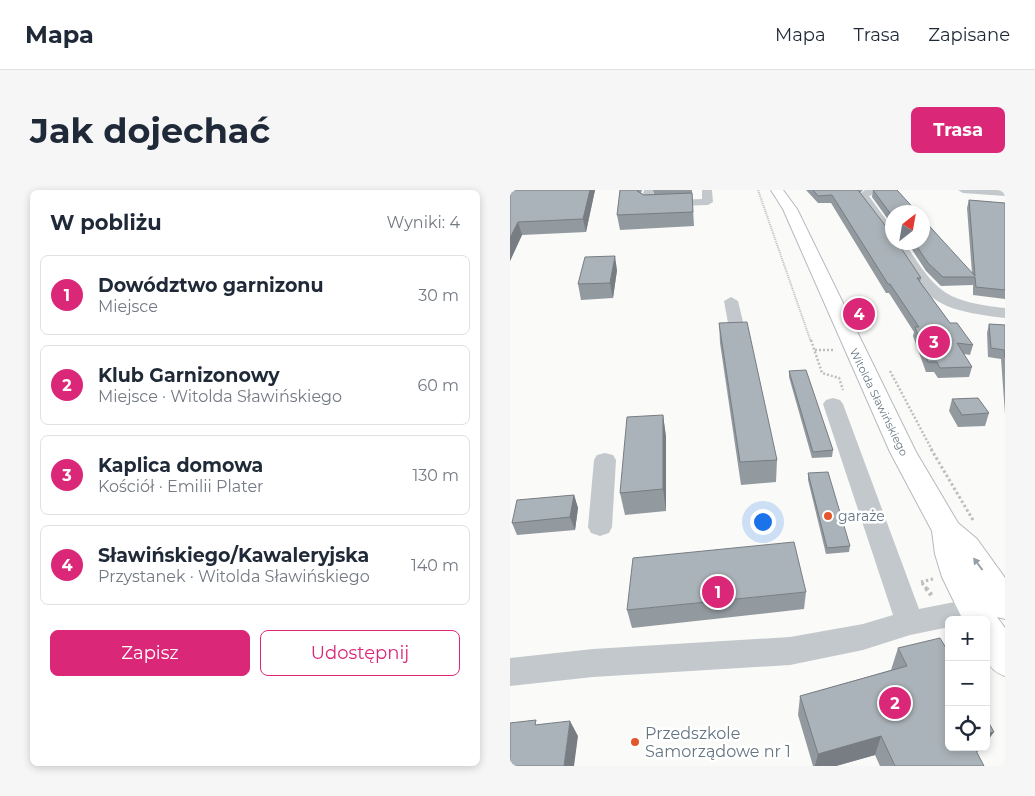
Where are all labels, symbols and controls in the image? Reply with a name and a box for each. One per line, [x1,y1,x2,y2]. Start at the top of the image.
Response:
text: Mapa [25,20,94,49]
text: Mapa [775,24,826,46]
text: Trasa [854,24,900,46]
text: Zapisane [928,24,1010,46]
button: Trasa [911,107,1005,153]
text: Jak dojechać [30,109,270,152]
north arrow [885,205,930,250]
text: W pobliżu [50,210,162,235]
text: Wyniki: 4 [386,213,460,232]
text: Dowództwo garnizonu [98,274,324,297]
text: 1 [64,286,70,305]
text: 30 m [418,286,459,305]
pin: 4 [843,295,875,333]
text: Miejsce [98,297,158,316]
pin: 3 [918,323,950,361]
street label: Witolda Sławińskiego [847,346,911,458]
text: Klub Garnizonowy [98,364,280,387]
text: 2 [62,376,72,395]
text: 60 m [417,376,459,395]
text: Miejsce · Witolda Sławińskiego [98,387,342,406]
text: Kaplica domowa [98,454,263,477]
text: 3 [62,466,72,485]
text: 130 m [412,466,459,485]
text: Kościół · Emilii Plater [98,477,264,496]
place label: garaże [838,507,885,525]
your location [750,509,776,535]
marker: garaże [822,510,834,522]
text: Sławińskiego/Kawaleryjska [98,544,369,567]
text: 4 [61,556,73,575]
text: 140 m [411,556,459,575]
one-way arrow [973,558,984,571]
text: Przystanek · Witolda Sławińskiego [98,567,370,586]
pin: 1 [702,573,734,611]
map controls [945,616,990,751]
button: + [945,616,990,661]
button: Zapisz [50,630,250,676]
button: Udostępnij [260,630,460,676]
button: − [945,661,990,706]
pin: 2 [879,684,911,722]
button: locate [945,706,990,751]
place label: Przedszkole Samorządowe nr 1 [645,724,791,761]
marker: Przedszkole Samorządowe nr 1 [629,736,641,748]

